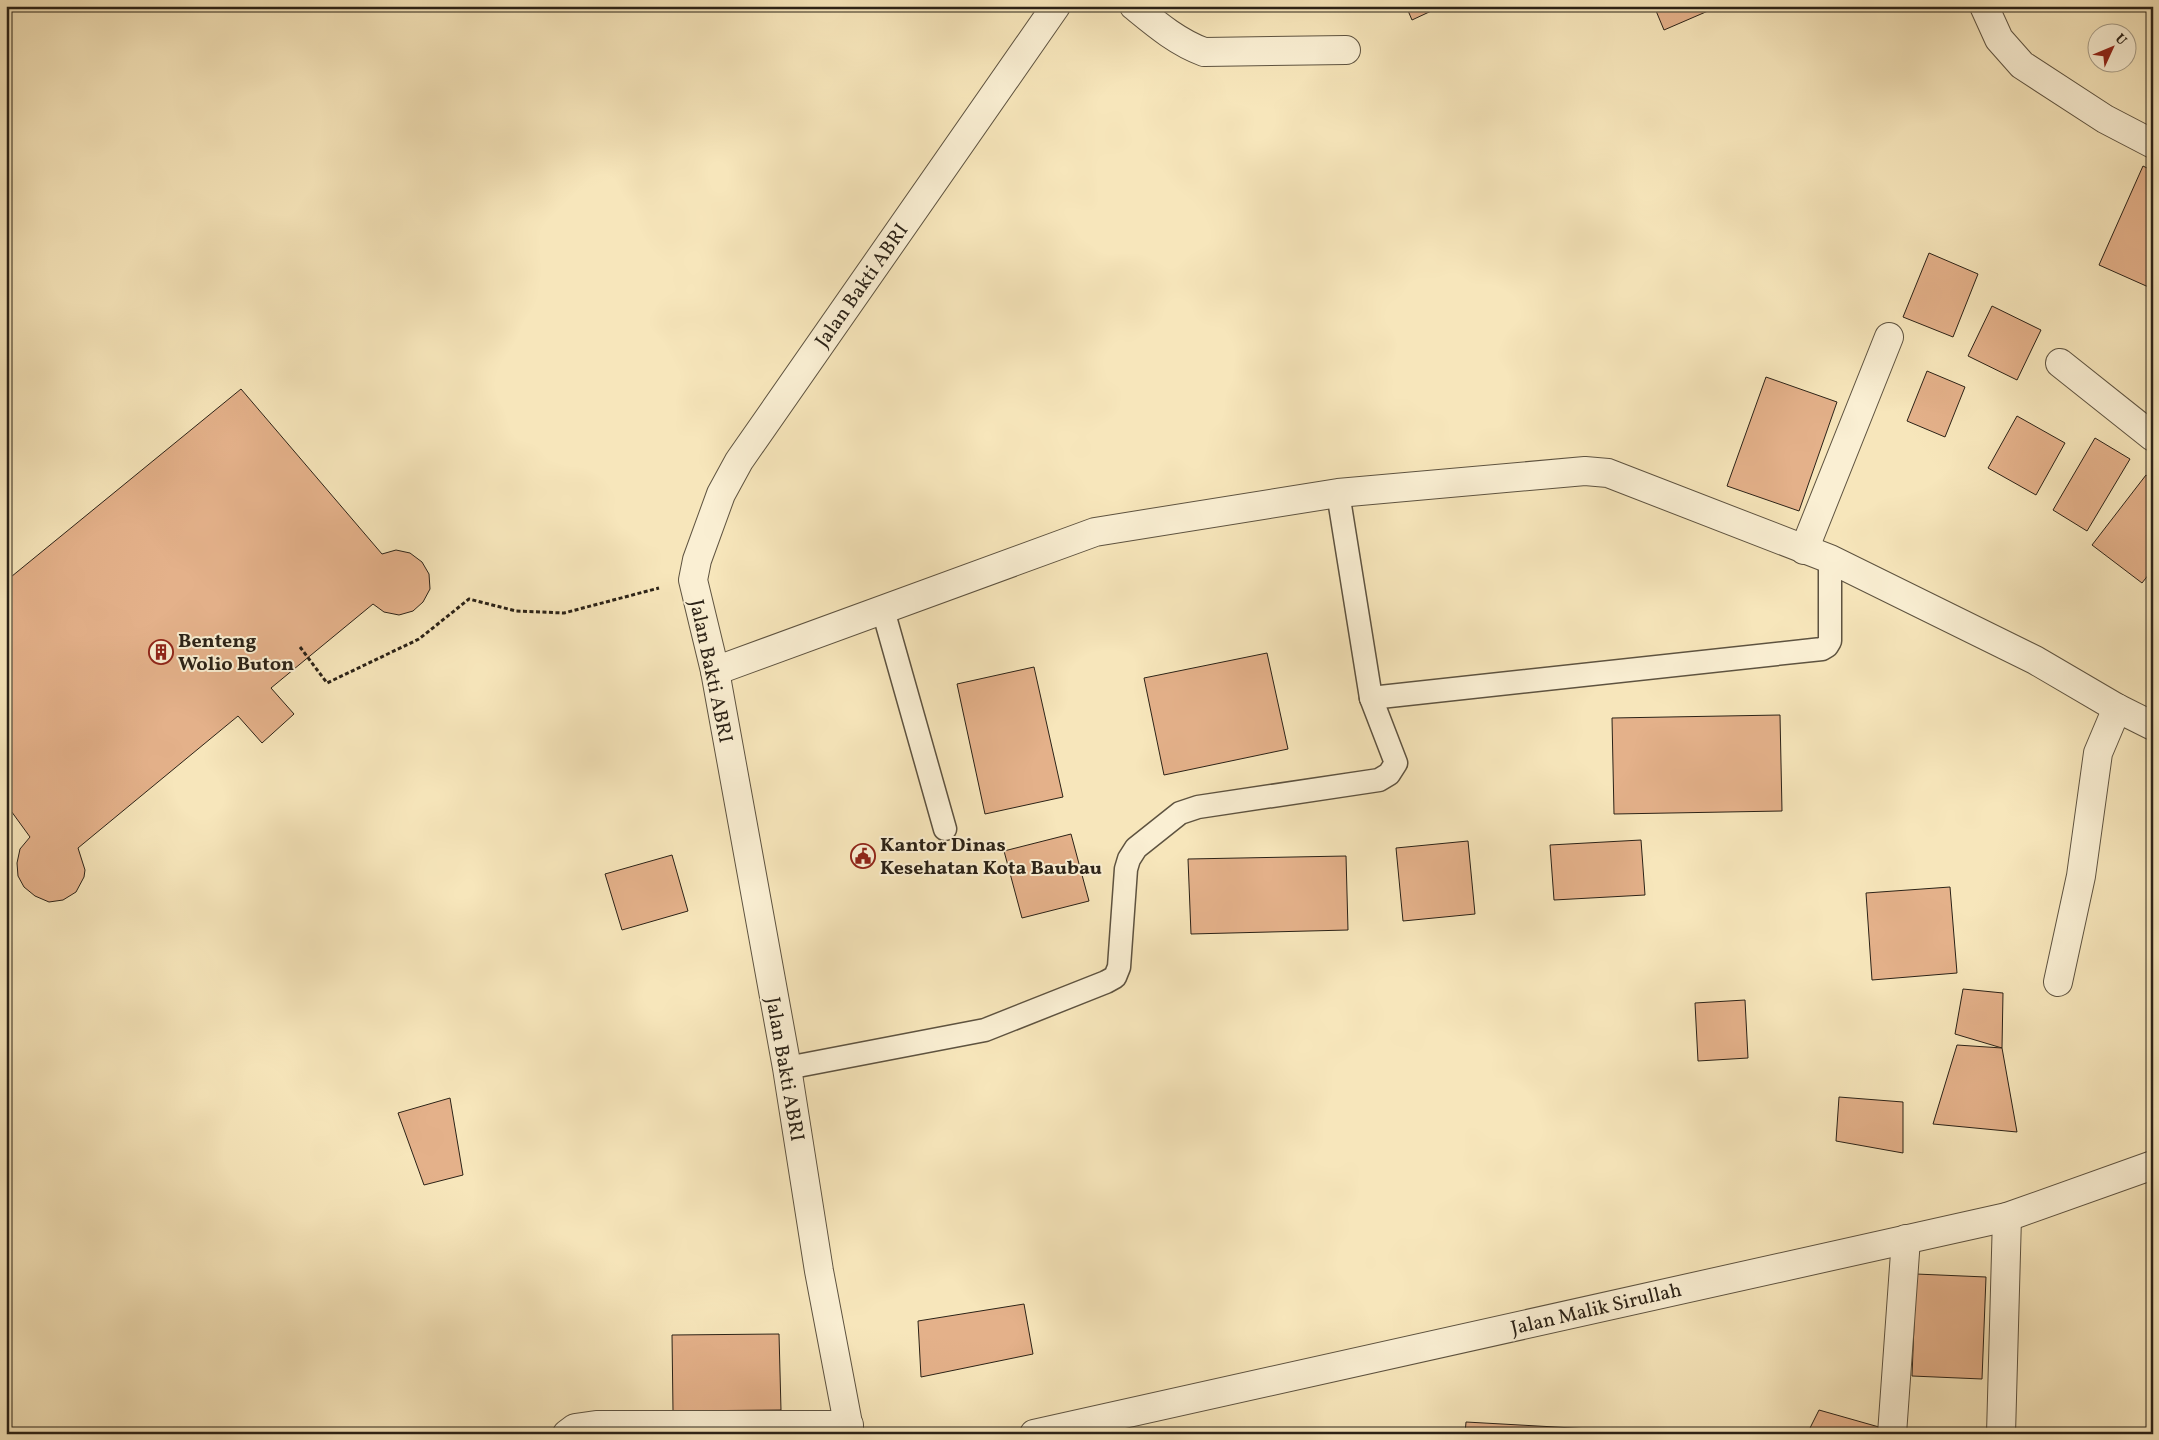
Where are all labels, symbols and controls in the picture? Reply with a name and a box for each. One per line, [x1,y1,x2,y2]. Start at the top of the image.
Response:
north arrow [2086,22,2136,72]
text: U [2110,30,2131,50]
street label: Jalan Bakti ABRI [809,218,916,354]
street label: Jalan Bakti ABRI [681,597,739,746]
place label: Benteng Wolio Buton [178,628,294,679]
building icon: Benteng Wolio Buton [148,639,174,665]
place label: Kantor Dinas Kesehatan Kota Baubau [880,832,1102,883]
public building icon: Kantor Dinas Kesehatan Kota Baubau [850,843,876,869]
street label: Jalan Bakti ABRI [758,995,811,1144]
street label: Jalan Malik Sirullah [1508,1277,1685,1343]

